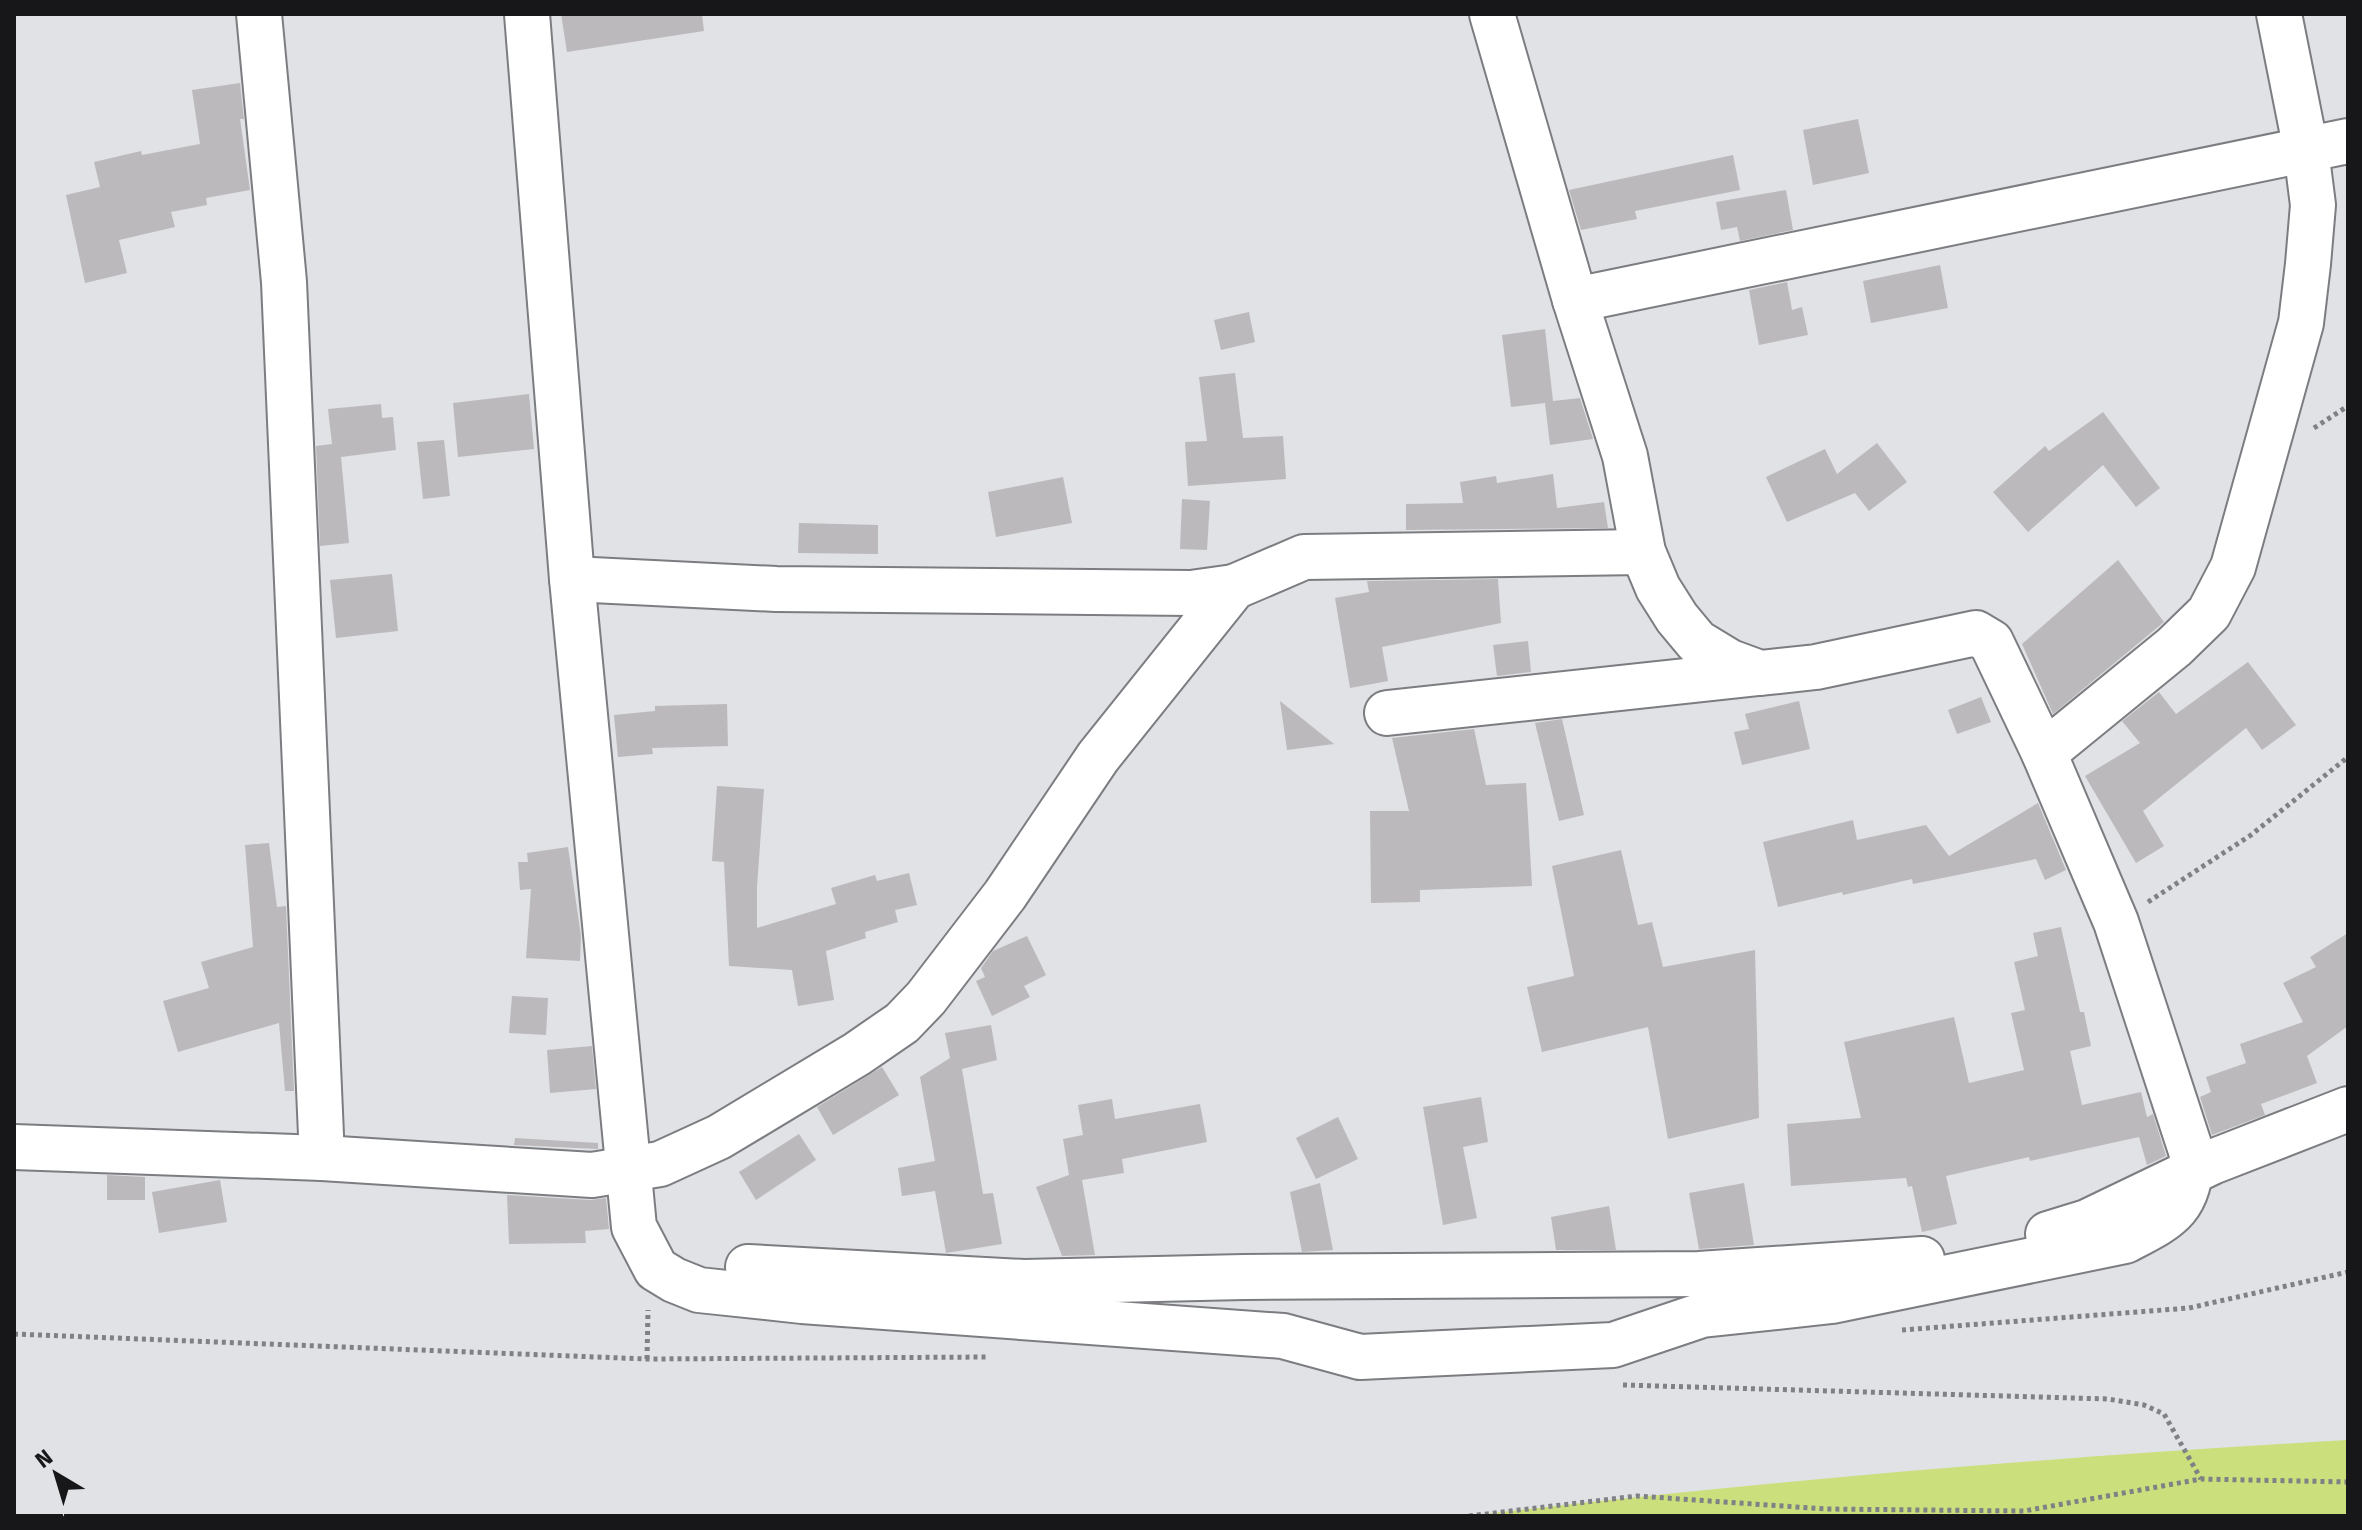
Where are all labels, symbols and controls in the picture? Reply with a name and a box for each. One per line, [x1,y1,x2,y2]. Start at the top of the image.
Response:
north arrow [16,1434,96,1514]
text: N [30,1444,58,1474]

